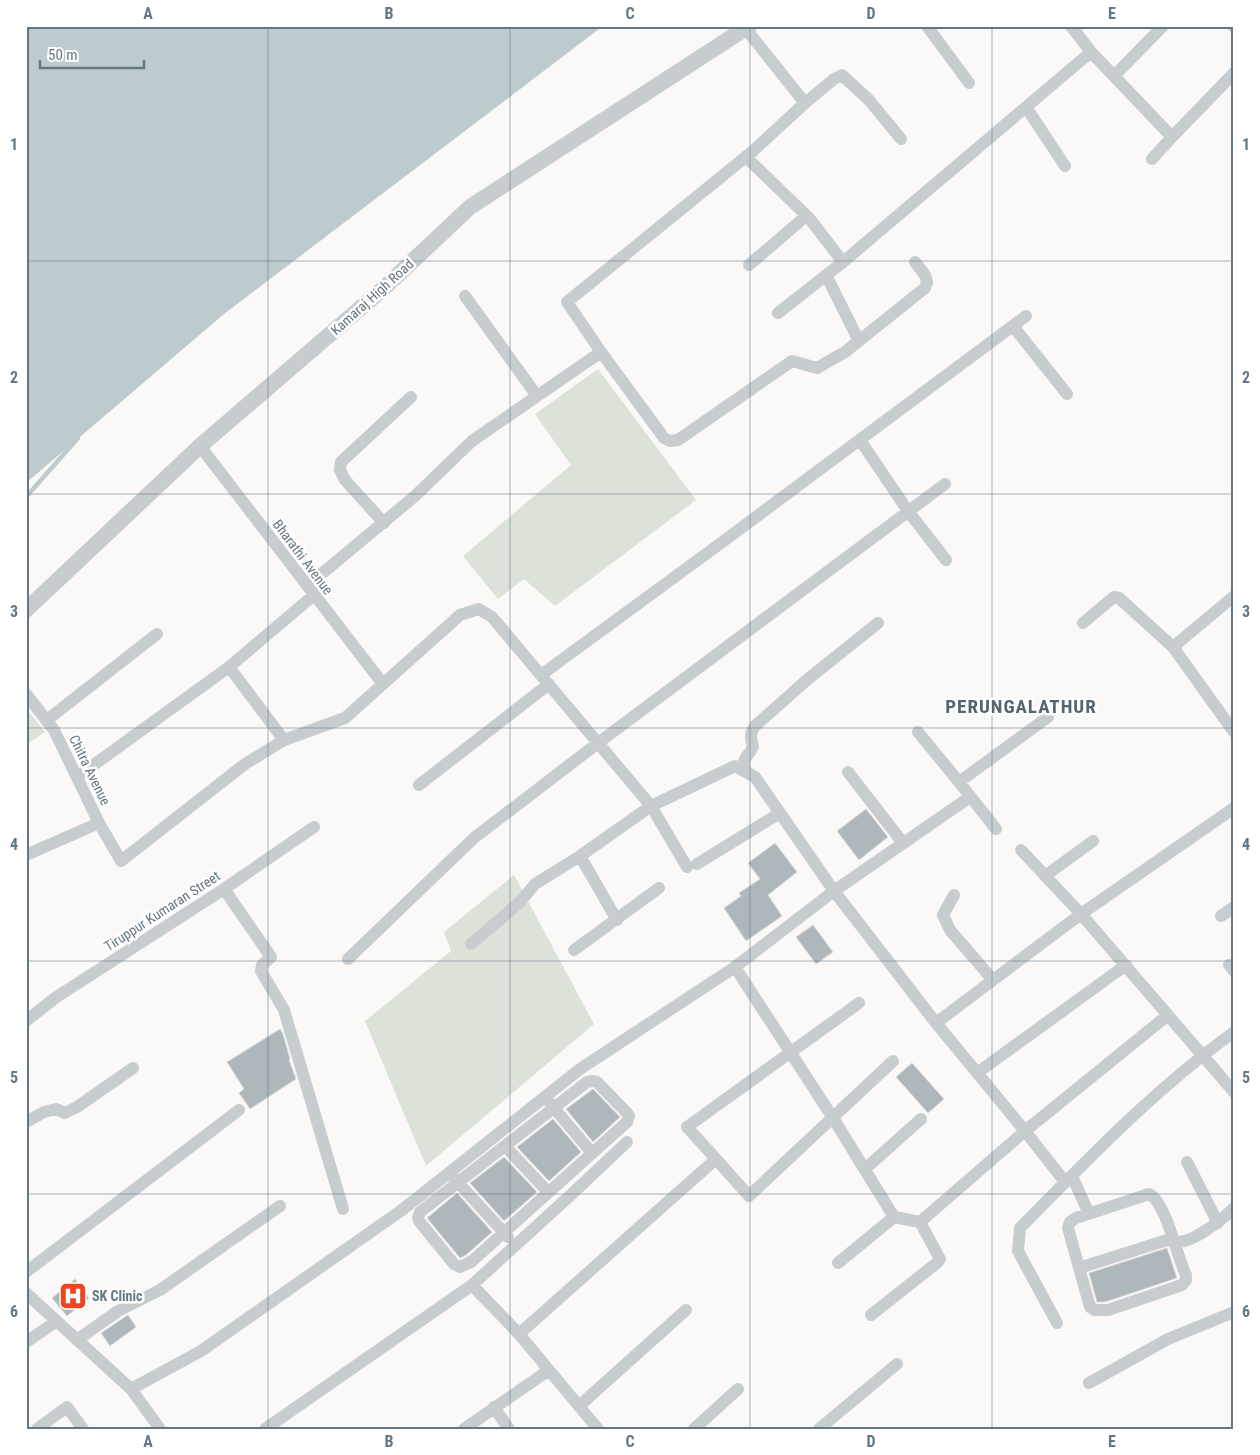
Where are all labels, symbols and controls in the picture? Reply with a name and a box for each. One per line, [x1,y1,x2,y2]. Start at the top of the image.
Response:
text: A [143,4,153,23]
text: B [385,4,394,23]
text: C [625,4,635,23]
text: D [866,4,876,23]
text: E [1108,4,1116,23]
scale bar [40,38,144,70]
text: 50 m [48,46,78,64]
text: 1 [10,135,18,154]
text: 1 [1242,135,1250,154]
street label: Kamaraj High Road [327,256,417,338]
text: 2 [10,368,18,387]
text: 2 [1242,368,1250,387]
street label: Bharathi Avenue [270,516,337,598]
text: 3 [10,602,18,621]
text: 3 [1242,602,1250,621]
district label: PERUNGALATHUR [945,695,1097,718]
street label: Chitra Avenue [66,732,114,808]
text: 4 [10,835,18,854]
text: 4 [1242,835,1250,854]
street label: Tiruppur Kumaran Street [101,868,223,954]
text: 5 [10,1068,18,1087]
text: 5 [1242,1068,1250,1087]
hospital icon: SK Clinic [58,1281,88,1311]
place label: SK Clinic [92,1288,143,1304]
text: 6 [10,1302,18,1321]
text: 6 [1242,1302,1250,1321]
text: A [143,1432,153,1451]
text: B [385,1432,394,1451]
text: C [625,1432,635,1451]
text: D [866,1432,876,1451]
text: E [1108,1432,1116,1451]

